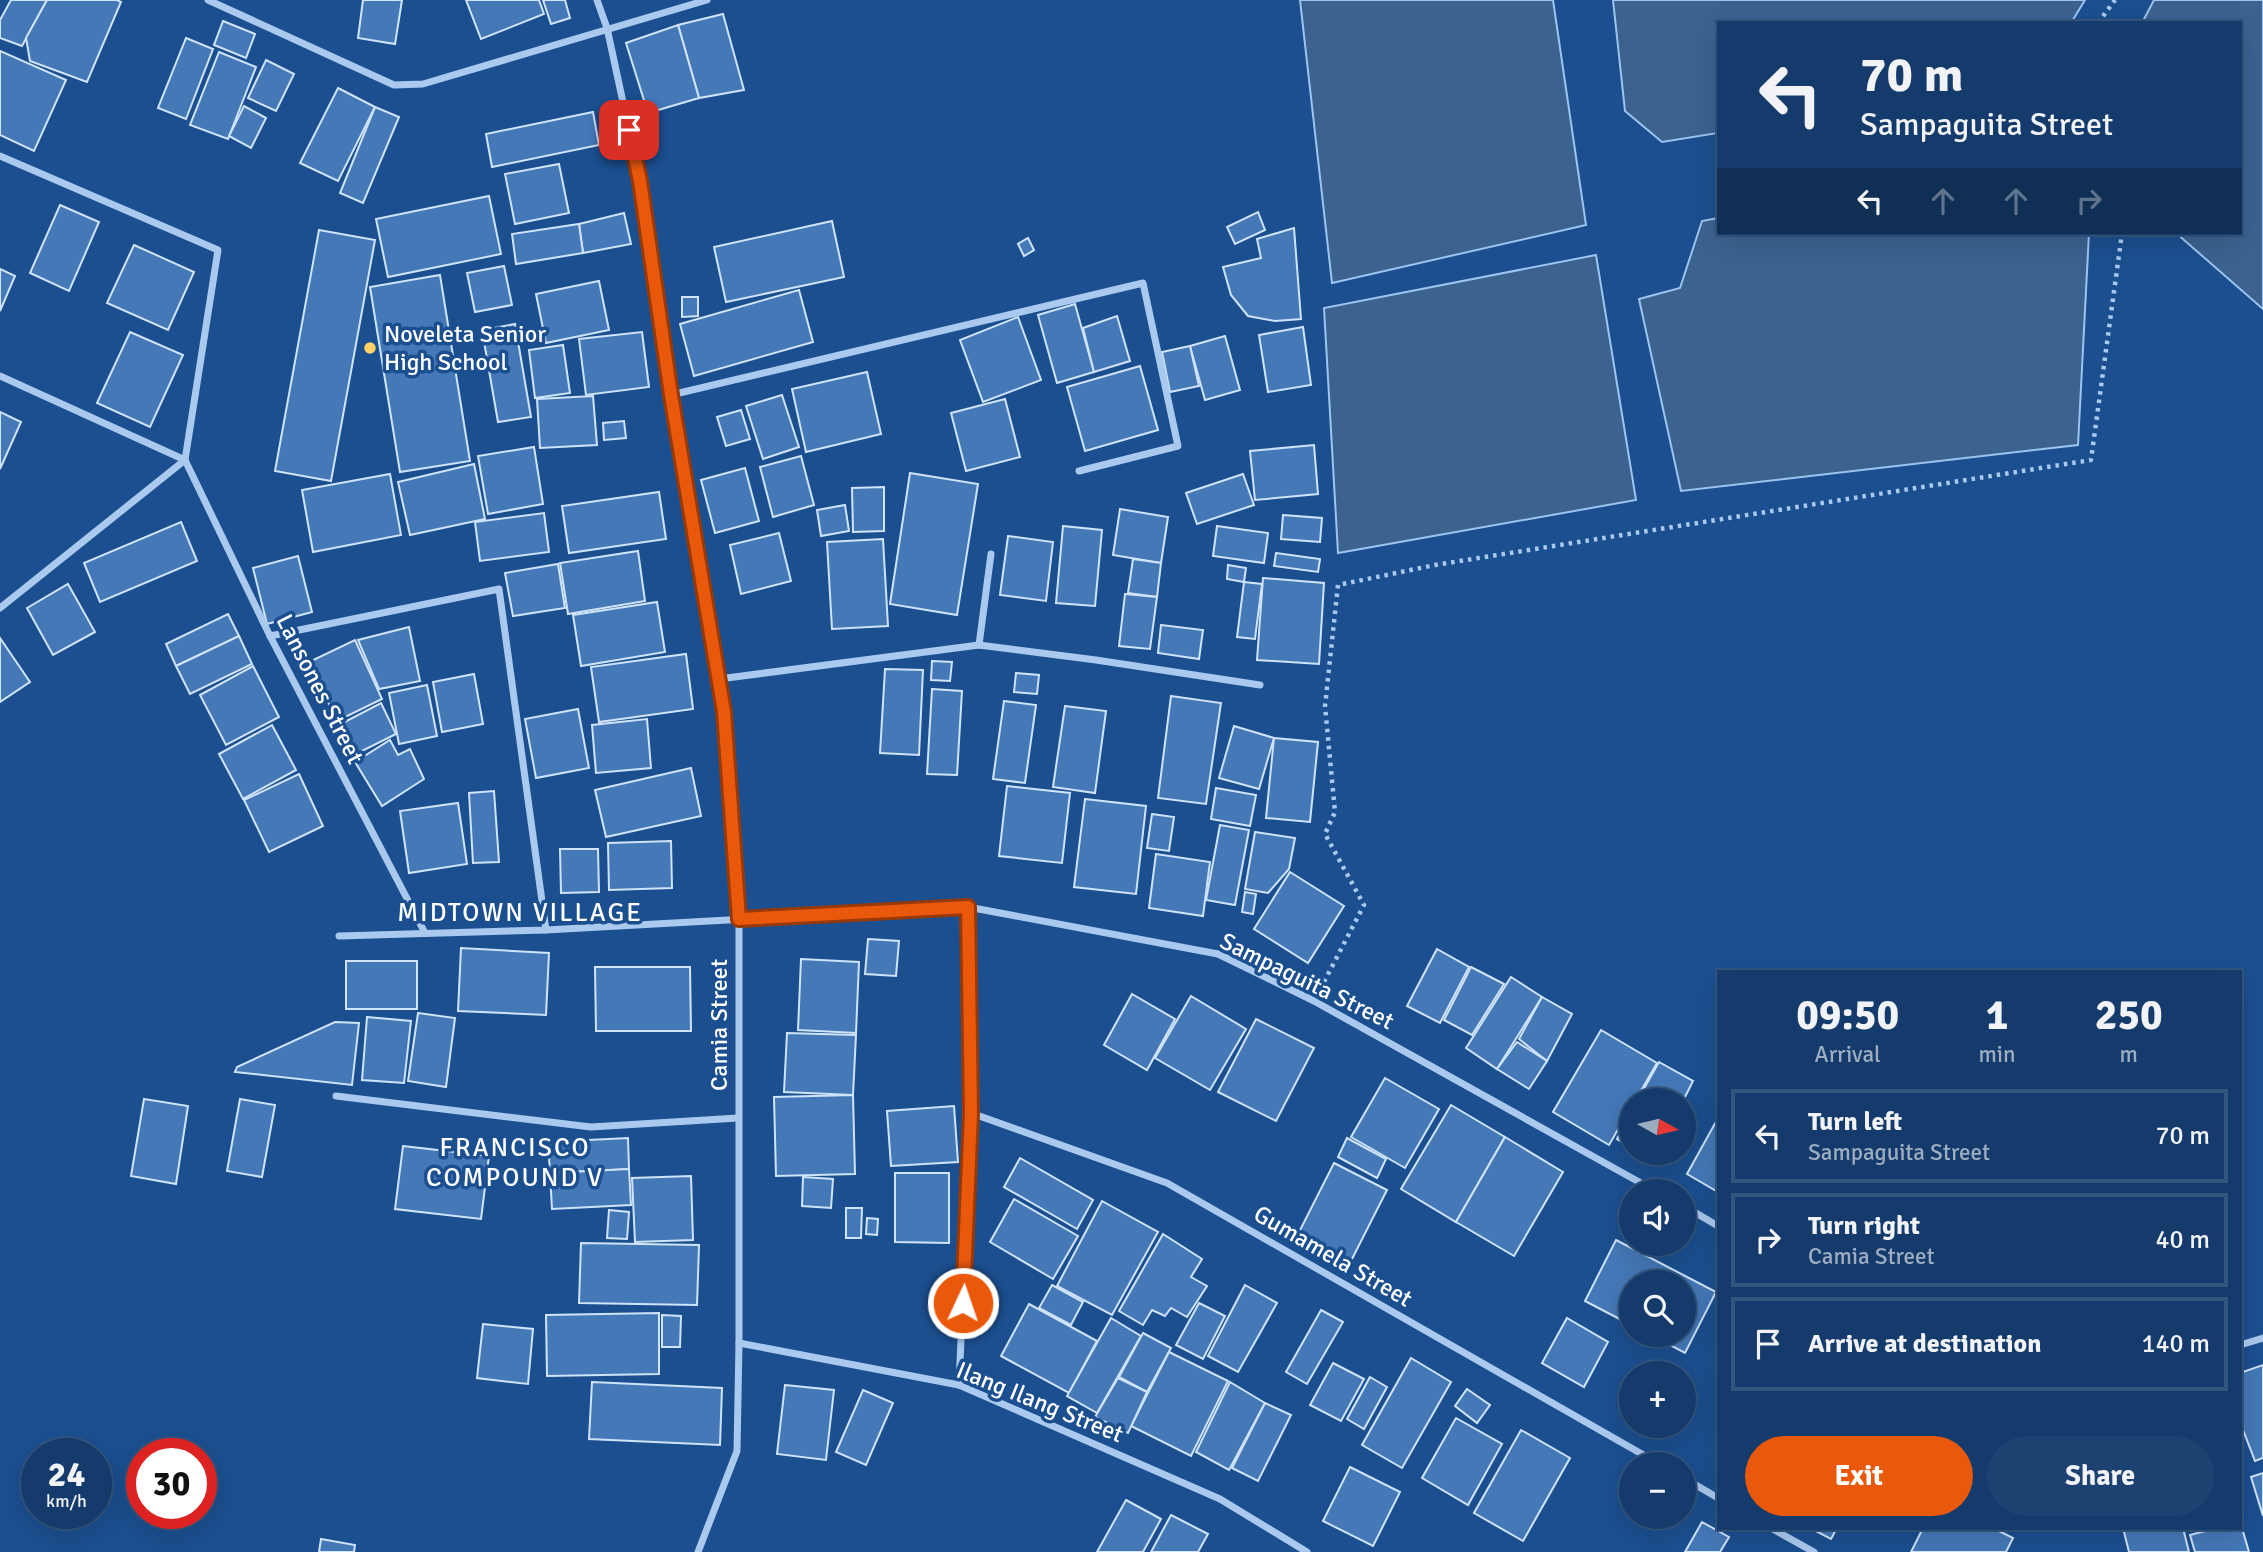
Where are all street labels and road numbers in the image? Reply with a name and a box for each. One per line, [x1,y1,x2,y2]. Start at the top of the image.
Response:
street label: Lansones Street [269,609,371,769]
street label: Sampaguita Street [1215,926,1399,1036]
street label: Camia Street [704,959,734,1091]
street label: Gumamela Street [1248,1198,1418,1314]
street label: Ilang Ilang Street [952,1355,1128,1449]

